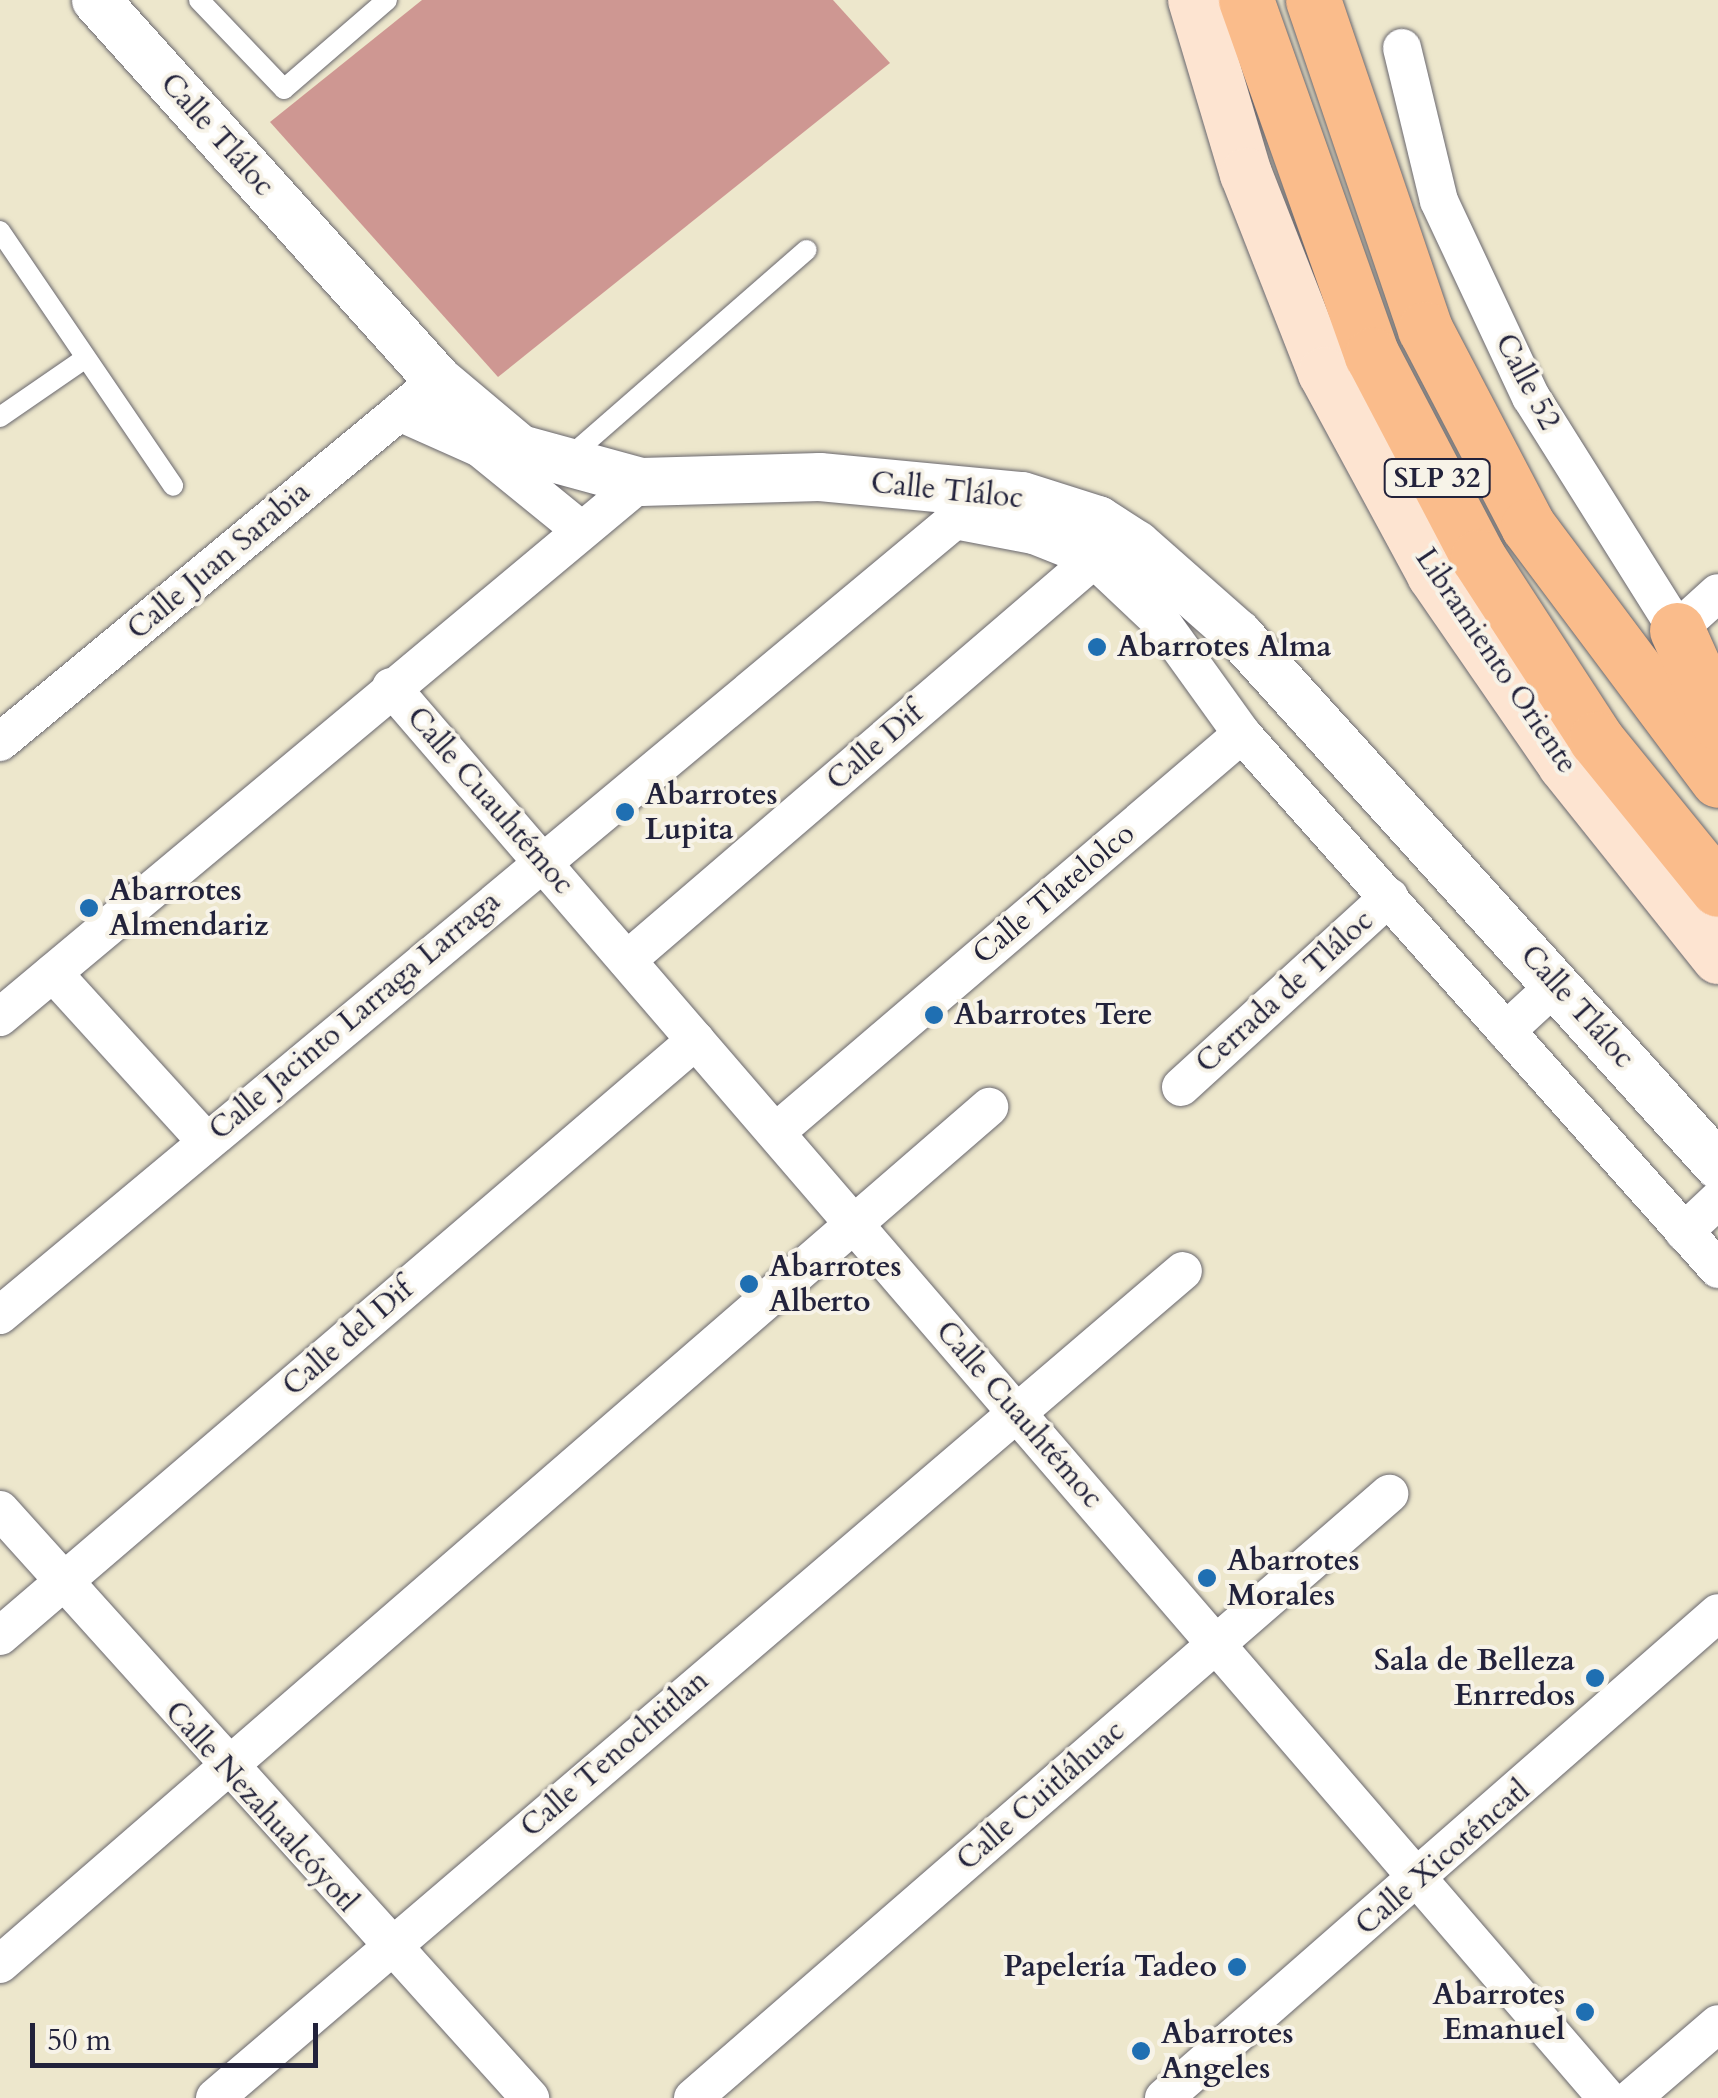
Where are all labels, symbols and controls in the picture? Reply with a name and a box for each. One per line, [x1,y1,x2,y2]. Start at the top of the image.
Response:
street label: Calle Tláloc [152,66,282,204]
street label: Calle 52 [1487,328,1567,436]
road number: SLP 32 [1382,455,1492,501]
street label: Calle Tláloc [869,465,1025,517]
street label: Calle Juan Sarabia [121,474,317,648]
street label: Libramiento Oriente [1407,542,1585,780]
place label: Abarrotes Alma [1117,629,1331,665]
marker: Abarrotes Alma [1086,636,1108,658]
street label: Calle Dif [820,696,930,798]
street label: Calle Cuauhtémoc [399,700,581,902]
place label: Abarrotes Lupita [645,777,778,848]
marker: Abarrotes Lupita [614,801,636,823]
street label: Calle Tlatelolco [966,816,1142,972]
place label: Abarrotes Almendariz [109,873,269,944]
street label: Calle Jacinto Larraga Larraga [202,884,508,1148]
marker: Abarrotes Almendariz [78,897,100,919]
street label: Cerrada de Tláloc [1189,903,1381,1081]
street label: Calle Tláloc [1512,938,1642,1076]
place label: Abarrotes Tere [954,997,1153,1033]
marker: Abarrotes Tere [923,1004,945,1026]
place label: Abarrotes Alberto [769,1249,902,1320]
street label: Calle del Dif [276,1272,420,1404]
marker: Abarrotes Alberto [738,1273,760,1295]
street label: Calle Cuauhtémoc [928,1314,1110,1516]
place label: Abarrotes Morales [1227,1543,1360,1614]
marker: Abarrotes Morales [1196,1567,1218,1589]
place label: Sala de Belleza Enrredos [1374,1643,1575,1714]
street label: Calle Tenochtitlan [514,1663,716,1845]
marker: Sala de Belleza Enrredos [1584,1667,1606,1689]
street label: Calle Nezahualcóyotl [157,1694,365,1920]
street label: Calle Cuitláhuac [950,1713,1132,1879]
street label: Calle Xicoténcatl [1349,1773,1537,1943]
place label: Papelería Tadeo [1004,1949,1217,1985]
marker: Papelería Tadeo [1226,1956,1248,1978]
place label: Abarrotes Emanuel [1432,1977,1565,2048]
marker: Abarrotes Emanuel [1574,2001,1596,2023]
scale bar [35,2003,322,2065]
place label: Abarrotes Angeles [1161,2016,1294,2086]
text: 50 m [47,2020,111,2061]
marker: Abarrotes Angeles [1130,2040,1152,2062]

